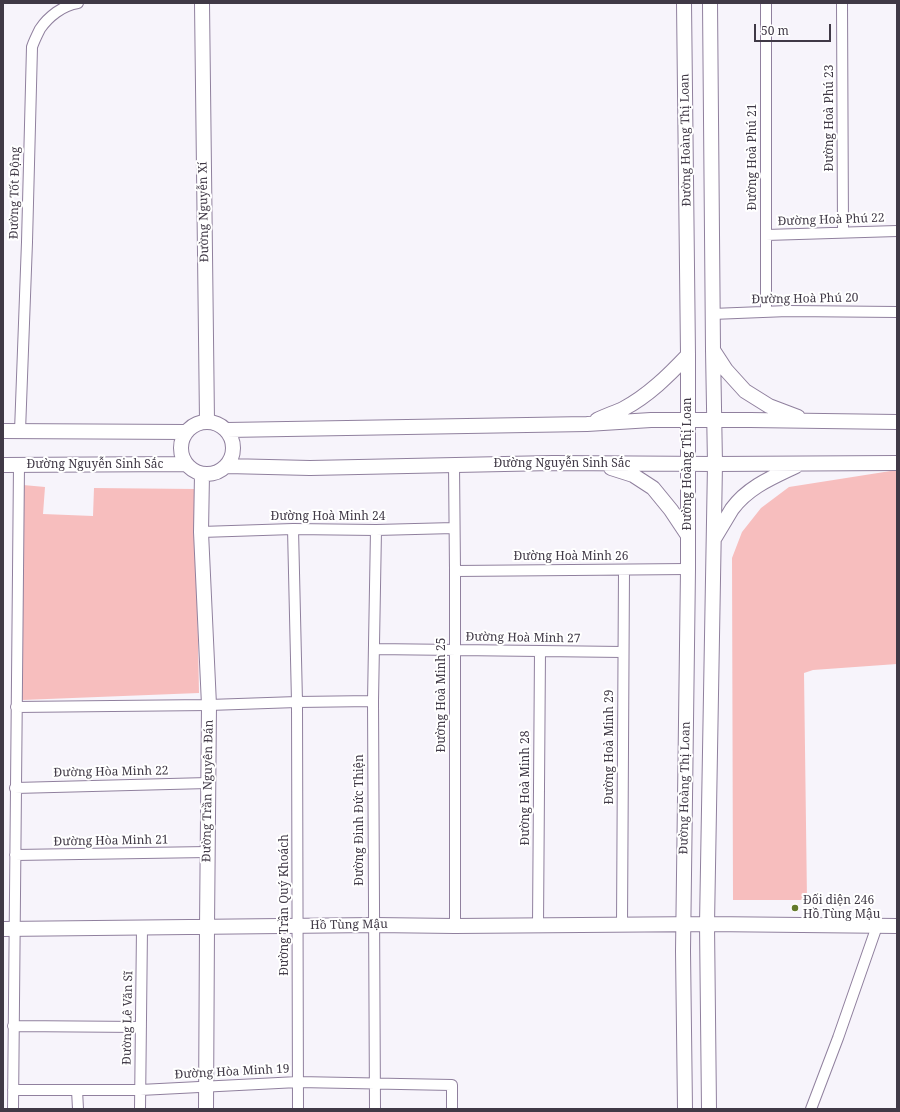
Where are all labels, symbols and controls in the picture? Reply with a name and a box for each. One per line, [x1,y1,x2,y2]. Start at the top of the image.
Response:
scale bar [756,16,833,42]
text: 50 m [761,22,789,39]
street label: Đường Hoà Phú 23 [823,64,837,172]
street label: Đường Hoàng Thị Loan [678,73,694,207]
street label: Đường Hoà Phú 21 [746,103,760,211]
street label: Đường Tốt Động [7,147,23,239]
street label: Đường Nguyễn Xí [196,162,212,262]
street label: Đường Hoà Phú 22 [777,211,885,229]
street label: Đường Hoà Phú 20 [751,291,859,307]
street label: Đường Hoàng Thị Loan [681,397,695,531]
street label: Đường Nguyễn Sinh Sắc [493,457,631,471]
street label: Đường Nguyễn Sinh Sắc [26,458,164,472]
street label: Đường Hoà Minh 24 [271,510,385,524]
street label: Đường Hoà Minh 26 [514,550,628,564]
street label: Đường Hoà Minh 27 [465,630,581,646]
street label: Đường Hoà Minh 25 [435,638,449,752]
street label: Đường Hoà Minh 29 [603,690,617,804]
street label: Đường Trần Nguyên Đán [200,720,216,862]
street label: Đường Hoàng Thị Loan [677,721,693,855]
street label: Đường Hoà Minh 28 [519,731,533,845]
street label: Đường Đinh Đức Thiện [353,754,367,886]
street label: Đường Hòa Minh 22 [53,764,169,780]
street label: Đường Hòa Minh 21 [53,833,169,849]
street label: Đường Trần Quý Khoách [278,834,292,976]
place label: Đối diện 246 Hồ Tùng Mậu [803,894,880,922]
marker: Đối diện 246 Hồ Tùng Mậu [790,903,800,913]
street label: Hồ Tùng Mậu [310,917,388,933]
street label: Đường Lê Văn Sĩ [120,971,136,1065]
street label: Đường Hòa Minh 19 [174,1062,290,1082]

